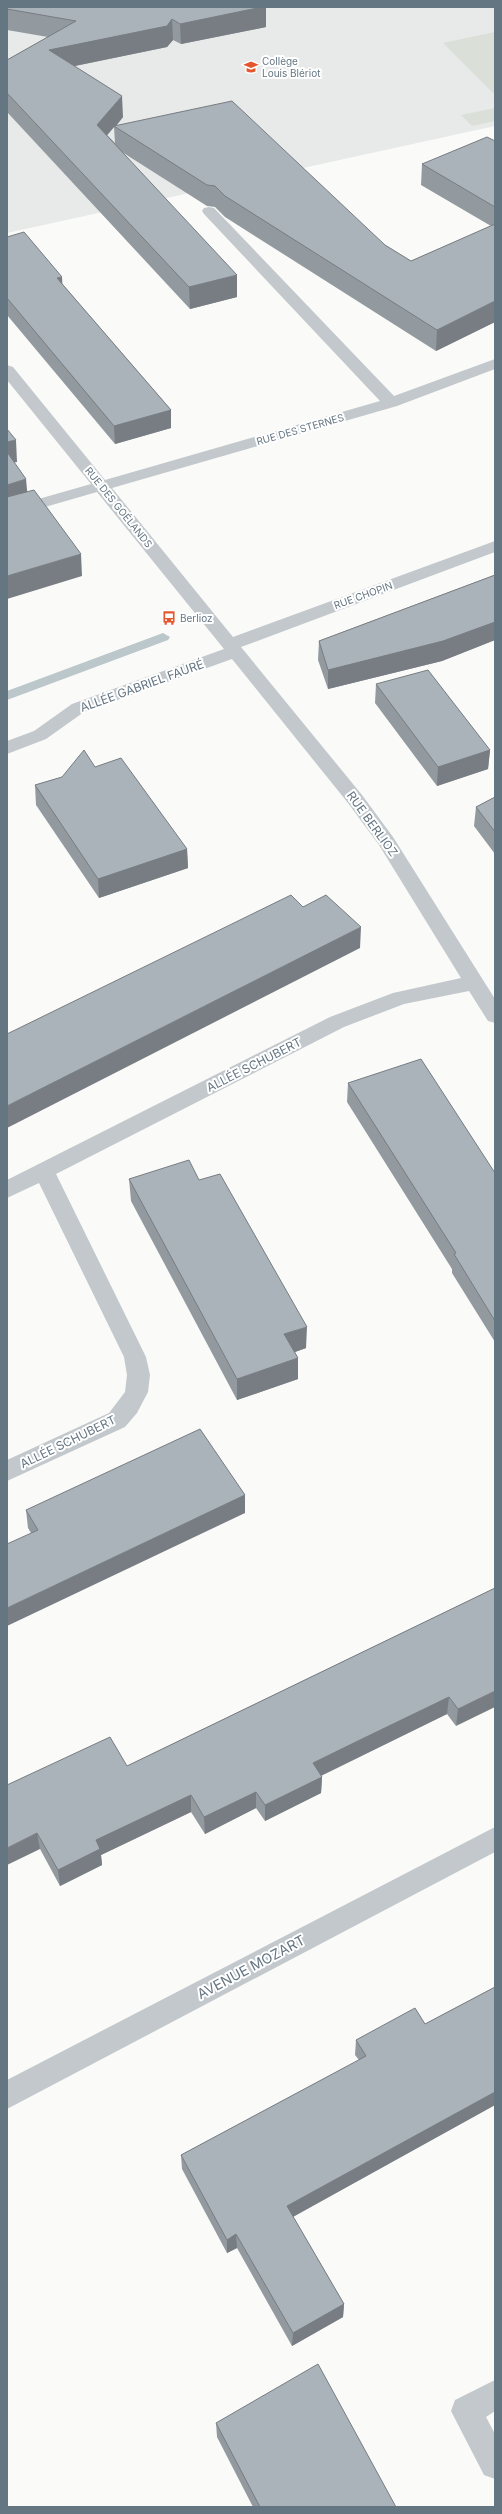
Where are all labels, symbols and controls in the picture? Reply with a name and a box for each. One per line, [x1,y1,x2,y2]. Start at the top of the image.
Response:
place label: Collège Louis Blériot [262,55,321,79]
school or university icon: Collège Louis Blériot [243,59,259,75]
street label: RUE DES STERNES [255,411,345,447]
street label: RUE DES GOÉLANDS [83,464,156,550]
street label: RUE CHOPIN [332,579,394,611]
bus stop icon: Berlioz [161,610,177,626]
place label: Berlioz [180,612,213,624]
street label: ALLÉE GABRIEL FAURÉ [78,656,206,715]
street label: RUE BERLIOZ [344,788,401,859]
street label: ALLÉE SCHUBERT [204,1034,304,1095]
street label: ALLÉE SCHUBERT [18,1412,118,1471]
street label: AVENUE MOZART [194,1931,308,2002]

